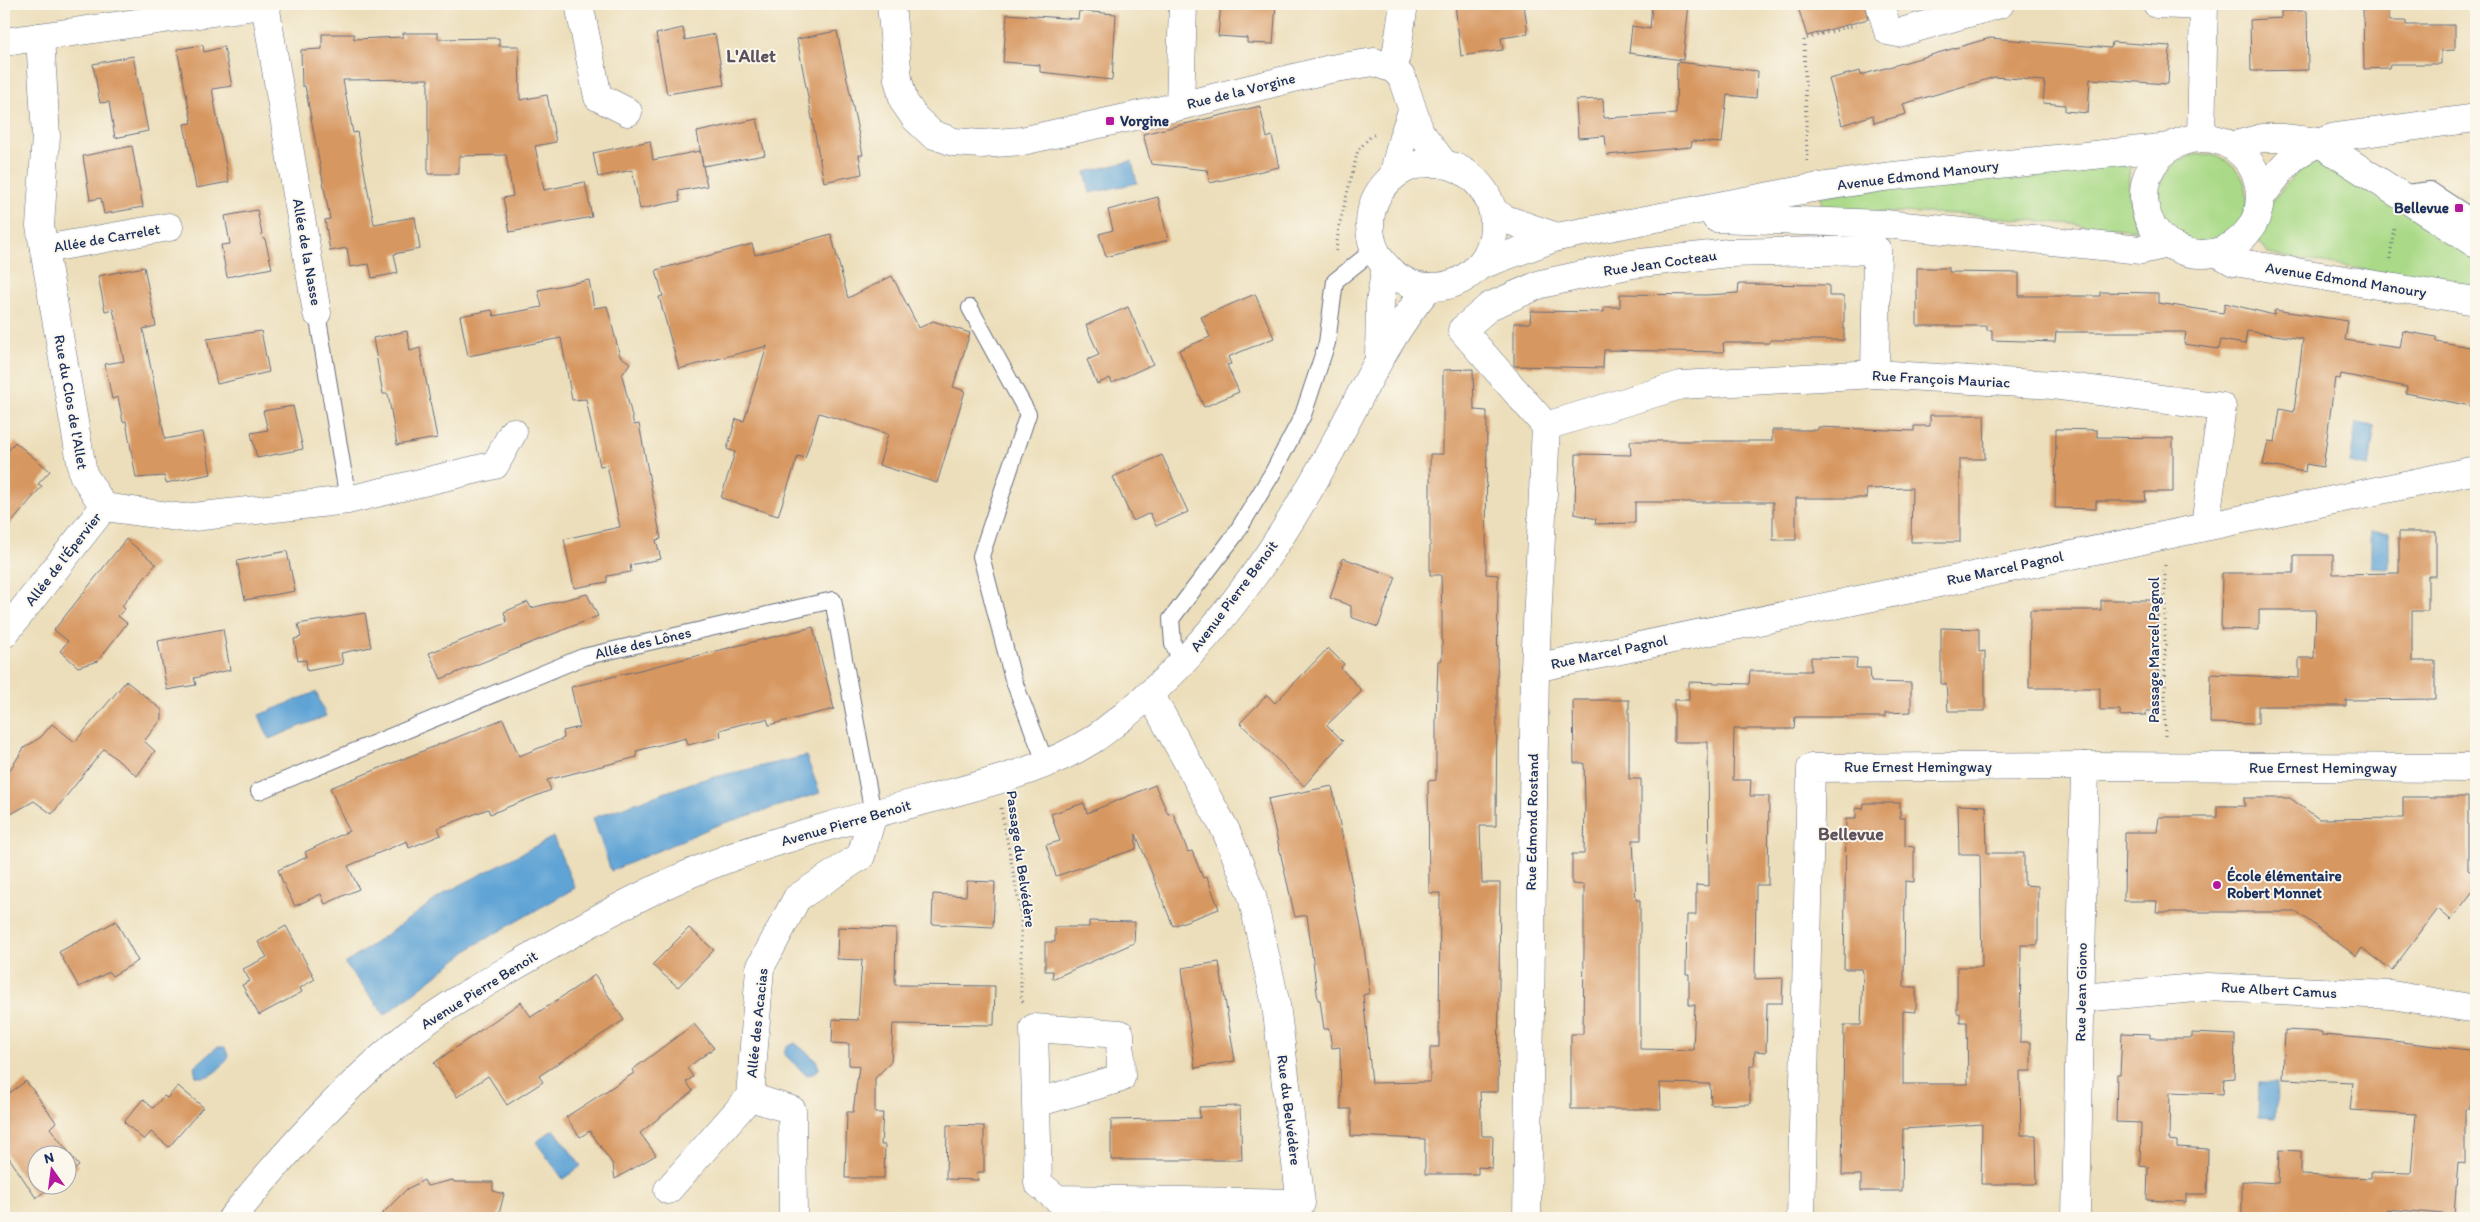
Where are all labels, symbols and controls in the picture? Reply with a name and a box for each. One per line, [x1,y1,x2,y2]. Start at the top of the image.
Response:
district label: L'Allet [726,45,776,67]
street label: Rue de la Vorgine [1185,69,1297,113]
place label: Vorgine [1120,112,1169,131]
marker: Vorgine [1104,115,1116,127]
street label: Avenue Edmond Manoury [1836,156,2000,194]
street label: Allée de la Nasse [289,197,325,307]
place label: Bellevue [2394,199,2449,217]
marker: Bellevue [2453,202,2465,214]
street label: Allée de Carrelet [52,220,162,256]
street label: Rue Jean Cocteau [1602,246,1718,280]
street label: Avenue Edmond Manoury [2264,258,2428,302]
street label: Rue du Clos de l'Allet [50,333,92,471]
street label: Rue François Mauriac [1871,366,2011,392]
street label: Allée de l'Épervier [21,508,105,609]
street label: Avenue Pierre Benoit [1186,537,1282,655]
street label: Rue Marcel Pagnol [1945,547,2066,589]
street label: Passage Marcel Pagnol [2145,576,2163,723]
street label: Allée des Lônes [593,623,693,663]
street label: Rue Marcel Pagnol [1549,631,1670,673]
street label: Rue Edmond Rostand [1522,753,1542,891]
street label: Rue Ernest Hemingway [1844,758,1992,776]
street label: Rue Ernest Hemingway [2249,759,2397,777]
street label: Passage du Belvédère [1002,789,1040,929]
street label: Avenue Pierre Benoit [779,796,913,850]
district label: Bellevue [1818,823,1884,845]
place label: École élémentaire Robert Monnet [2227,866,2342,902]
marker: École élémentaire Robert Monnet [2211,879,2223,891]
street label: Rue Jean Giono [2071,942,2091,1042]
street label: Avenue Pierre Benoit [417,947,541,1033]
street label: Allée des Acacias [742,967,772,1079]
street label: Rue Albert Camus [2221,978,2338,1002]
street label: Rue du Belvédère [1273,1054,1305,1166]
north arrow [28,1144,78,1194]
text: N [42,1148,56,1167]

